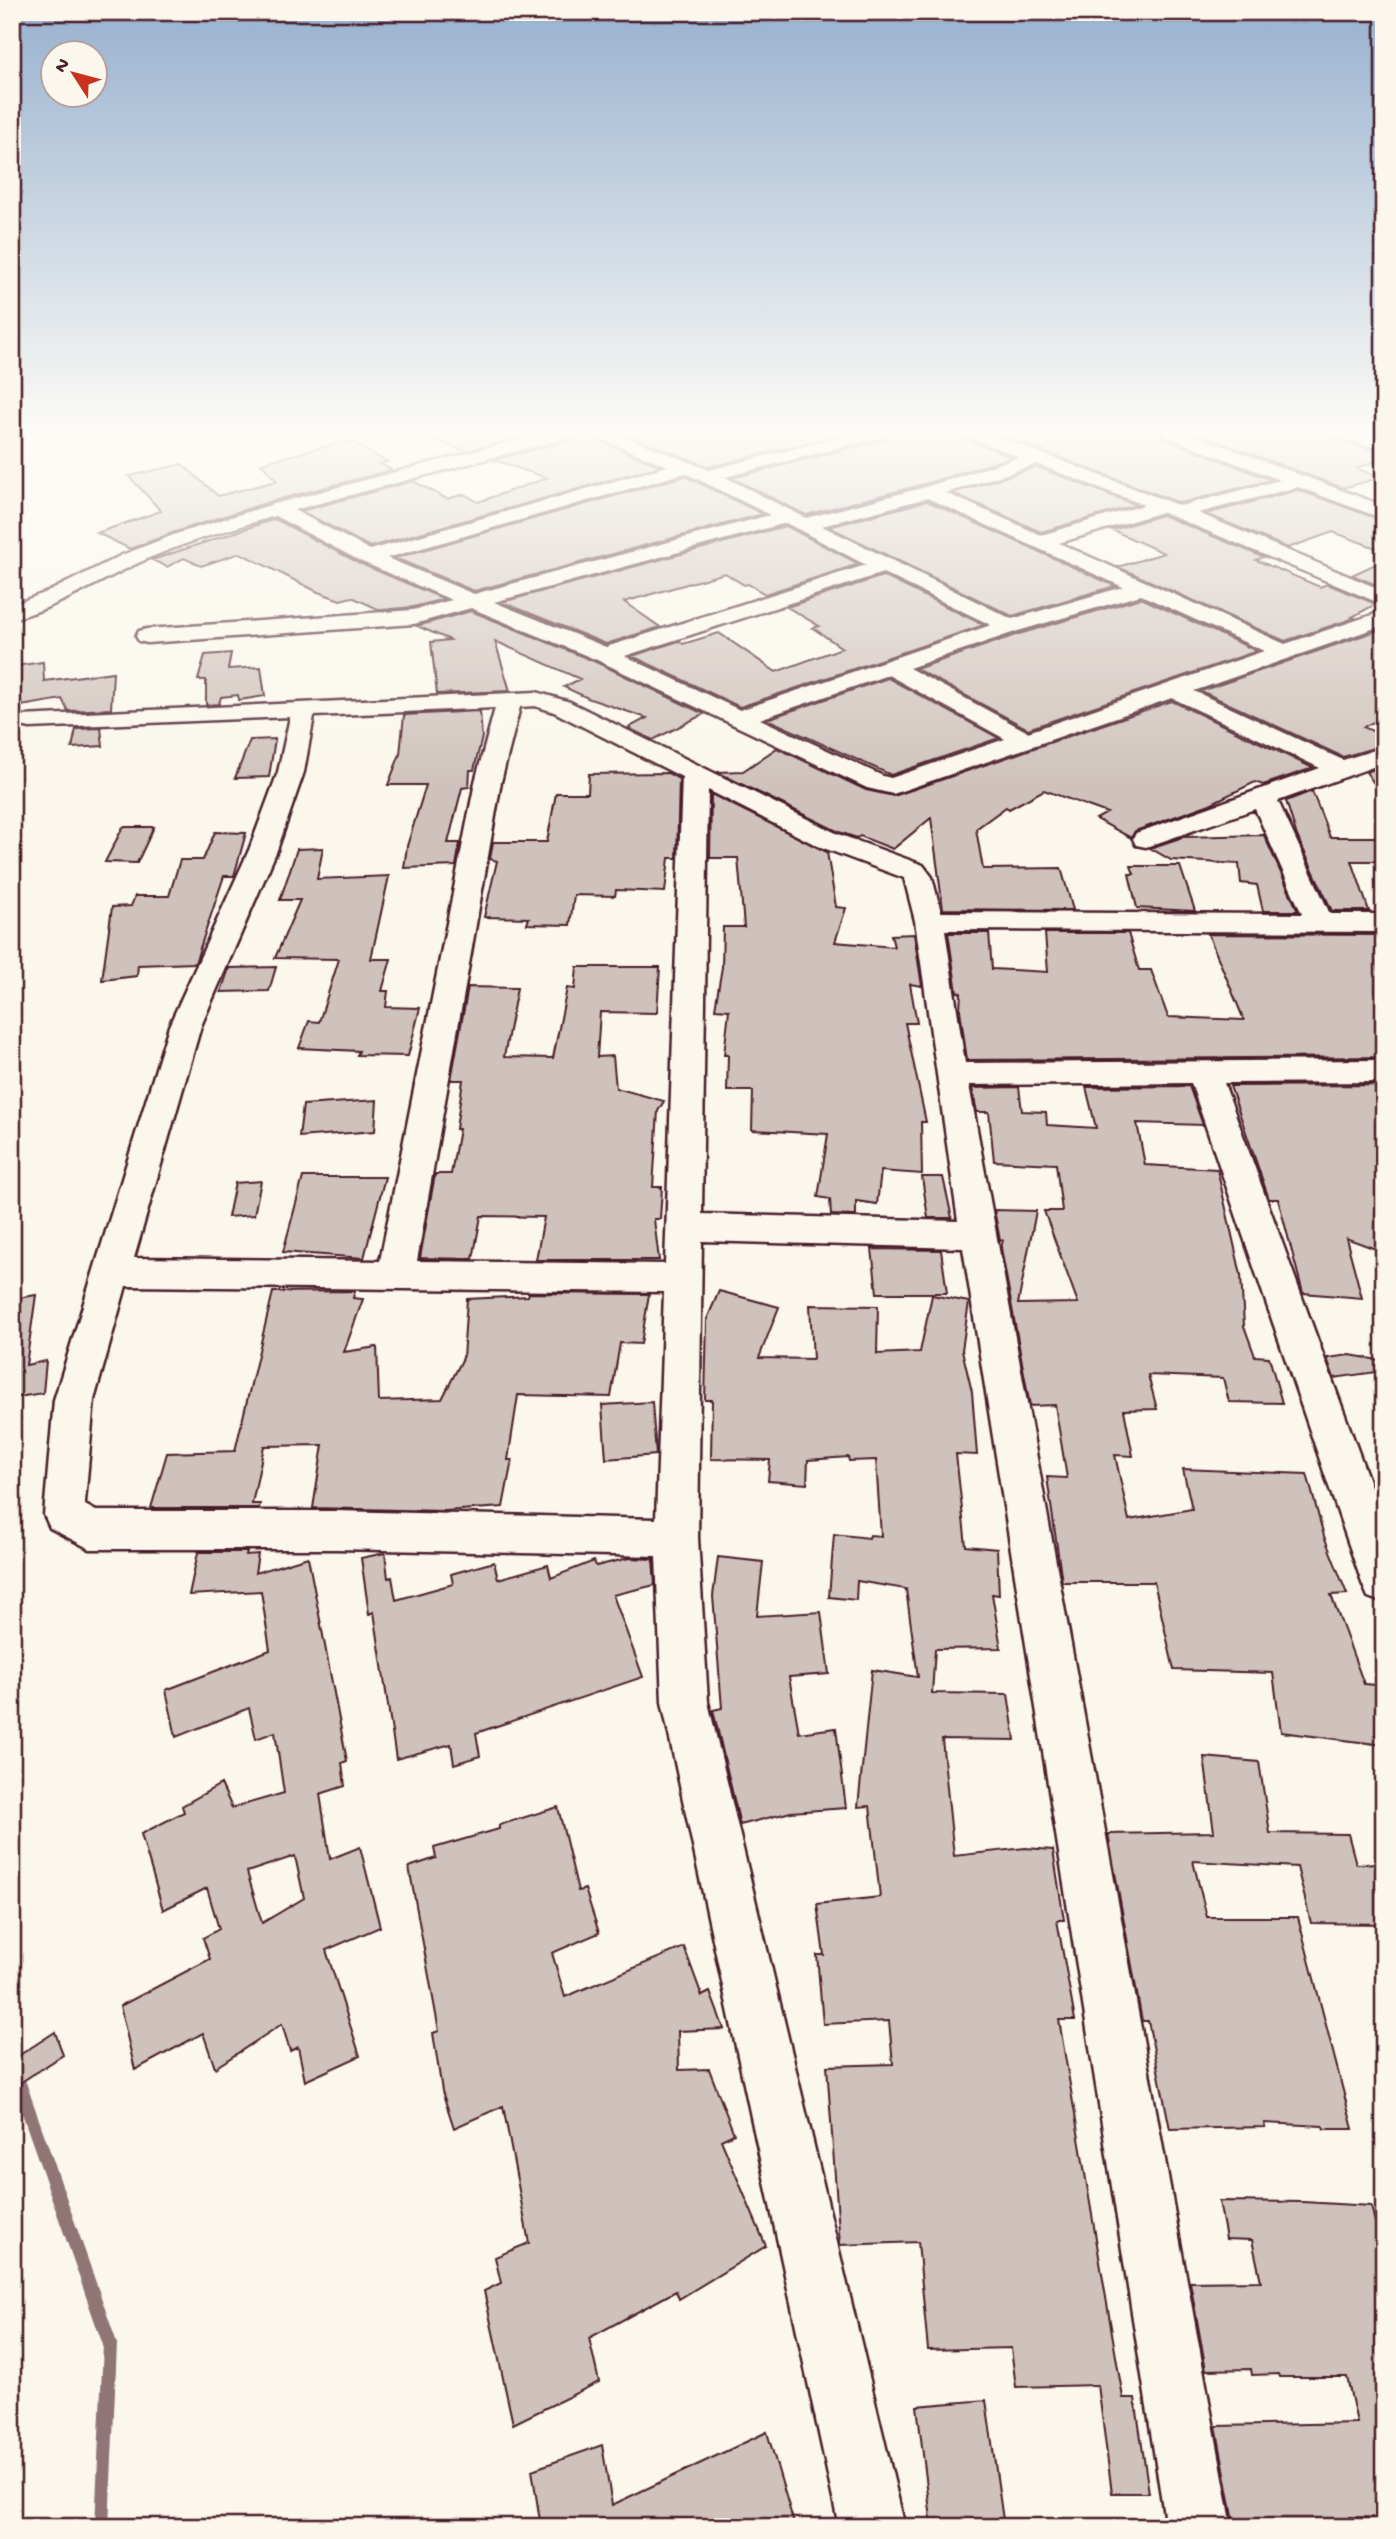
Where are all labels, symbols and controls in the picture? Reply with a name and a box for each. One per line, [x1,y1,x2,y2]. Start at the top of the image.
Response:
north arrow [38,38,108,108]
text: N [50,54,76,78]

